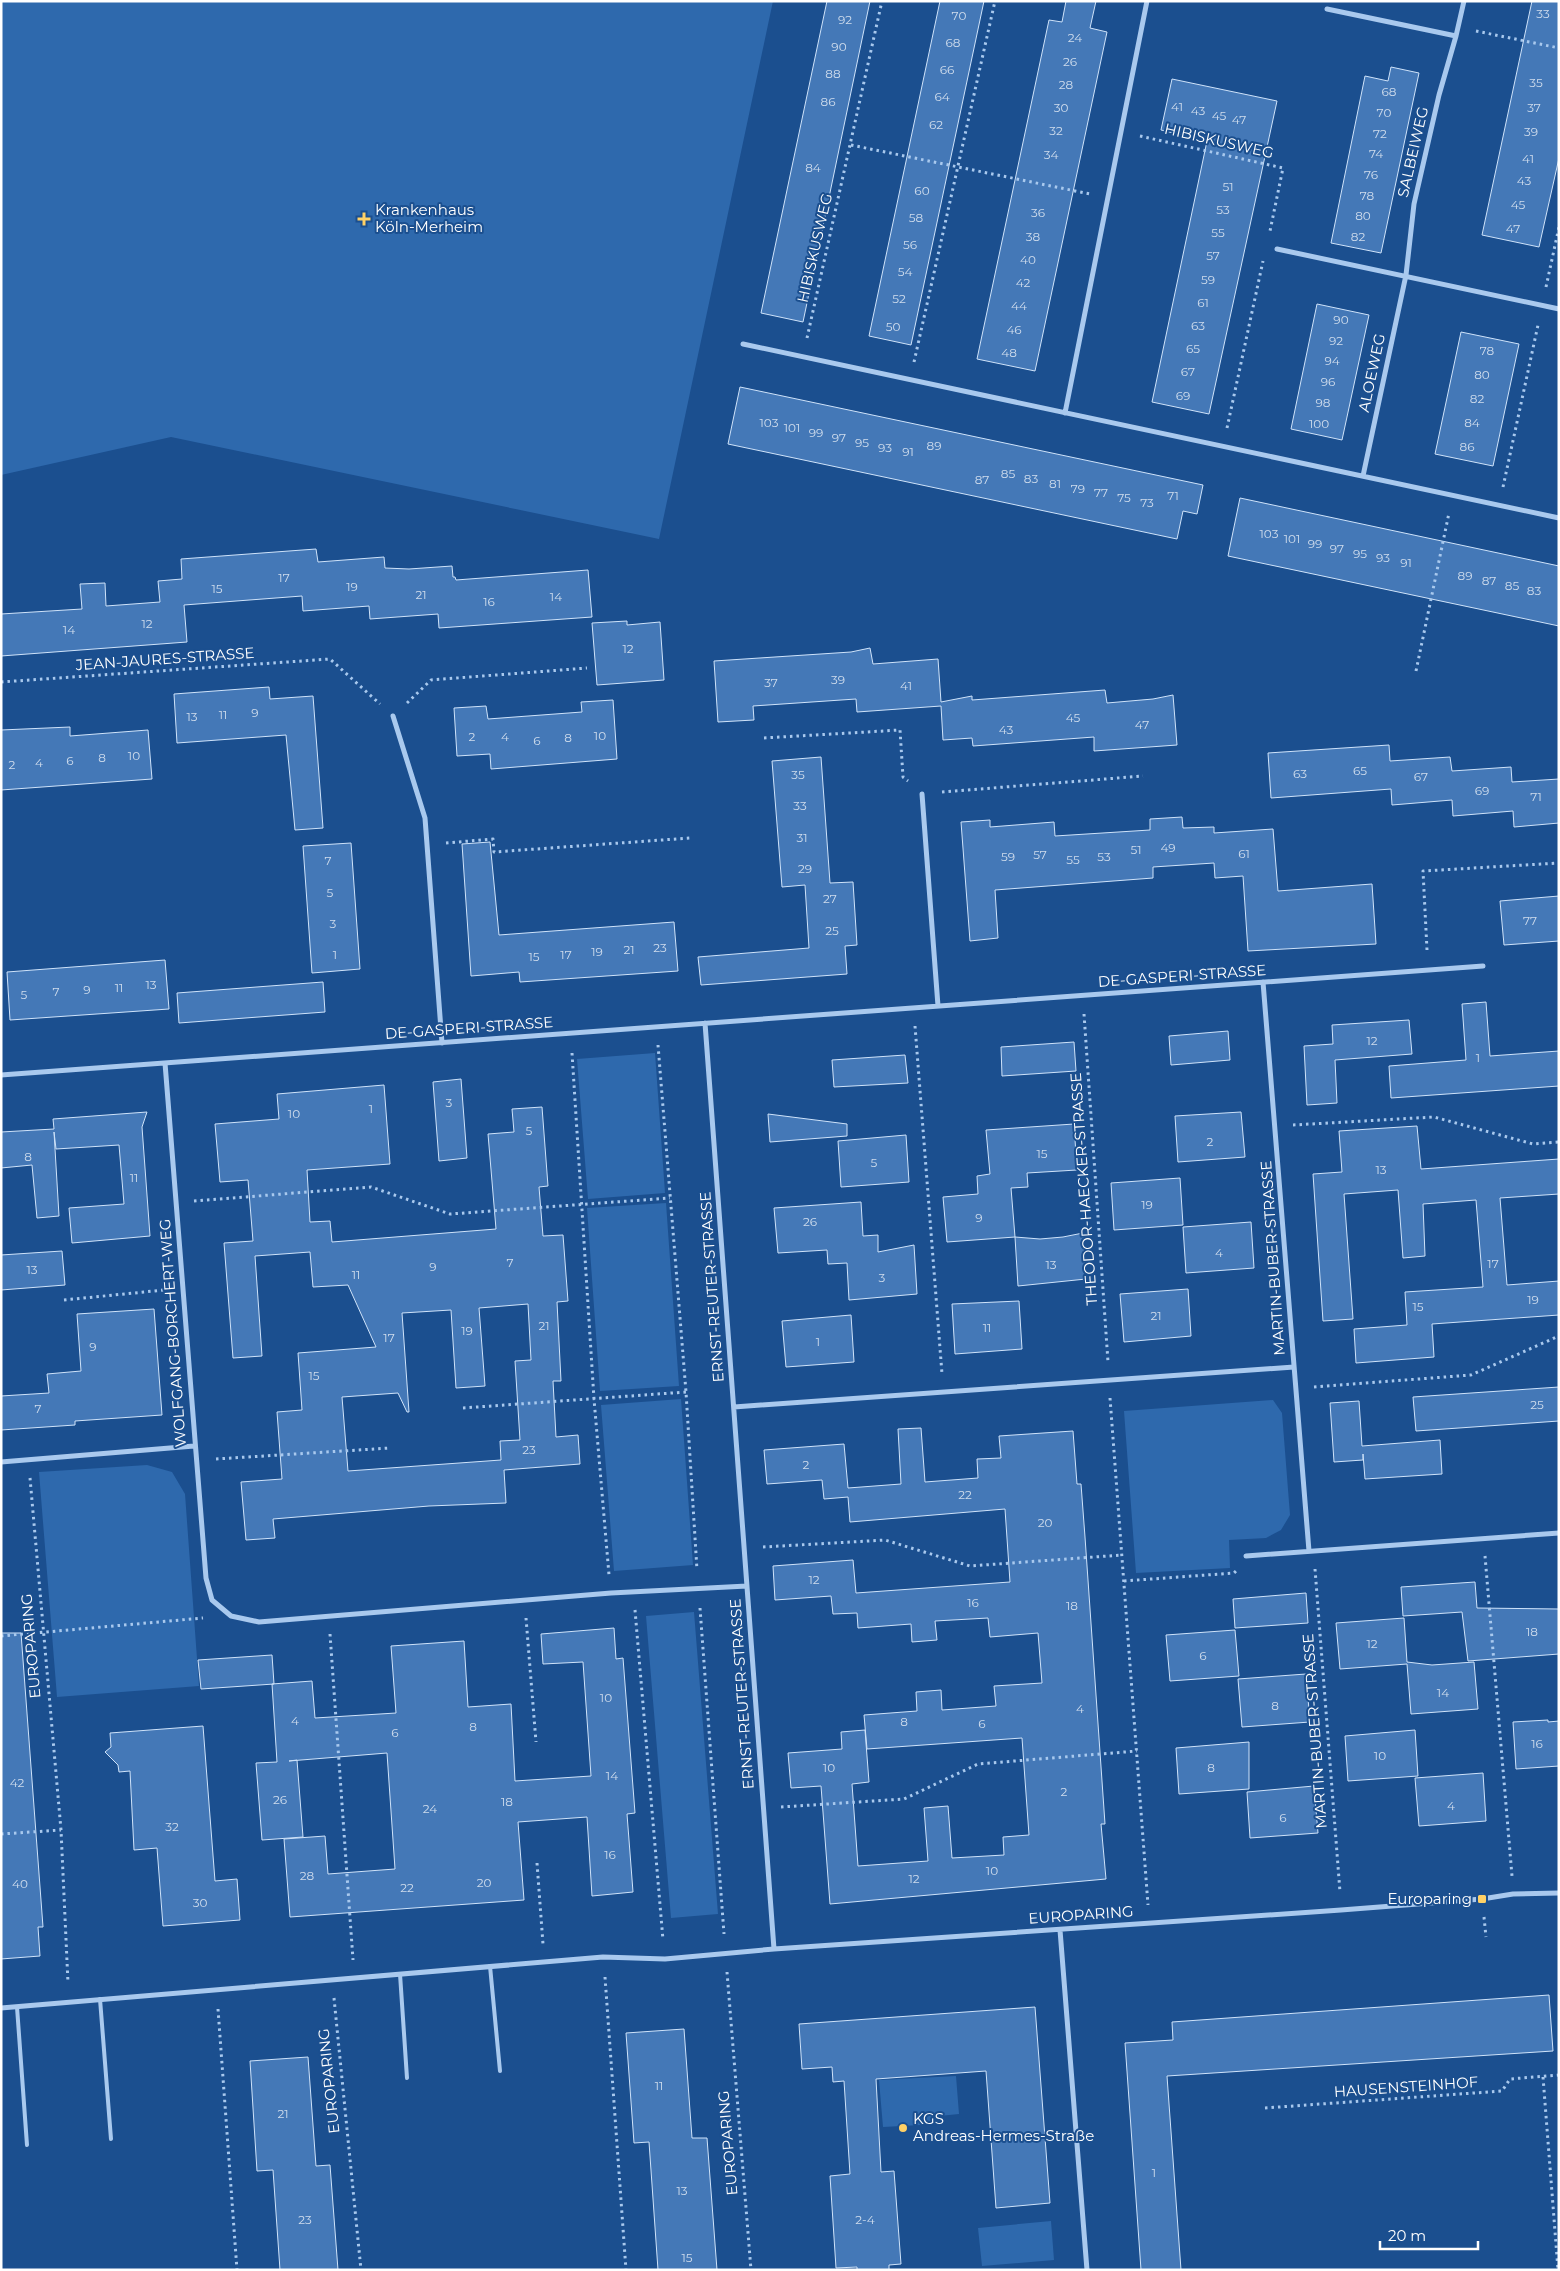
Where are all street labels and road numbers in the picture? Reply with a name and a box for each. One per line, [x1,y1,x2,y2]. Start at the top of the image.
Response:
street label: SALBEIWEG [1393,105,1432,199]
street label: HIBISKUSWEG [1163,119,1276,162]
street label: HIBISKUSWEG [793,191,836,304]
street label: ALOEWEG [1354,332,1389,414]
street label: JEAN-JAURES-STRASSE [74,643,255,674]
street label: DE-GASPERI-STRASSE [1097,960,1267,991]
street label: DE-GASPERI-STRASSE [384,1012,554,1043]
street label: THEODOR-HAECKER-STRASSE [1066,1072,1101,1306]
street label: MARTIN-BUBER-STRASSE [1256,1160,1289,1356]
street label: ERNST-REUTER-STRASSE [695,1191,728,1383]
street label: WOLFGANG-BORCHERT-WEG [155,1218,190,1448]
street label: EUROPARING [16,1593,45,1699]
street label: ERNST-REUTER-STRASSE [725,1598,758,1790]
street label: MARTIN-BUBER-STRASSE [1298,1633,1331,1829]
street label: EUROPARING [1028,1901,1134,1928]
street label: EUROPARING [314,2028,343,2134]
street label: HAUSENSTEINHOF [1333,2072,1479,2101]
street label: EUROPARING [713,2090,742,2196]

